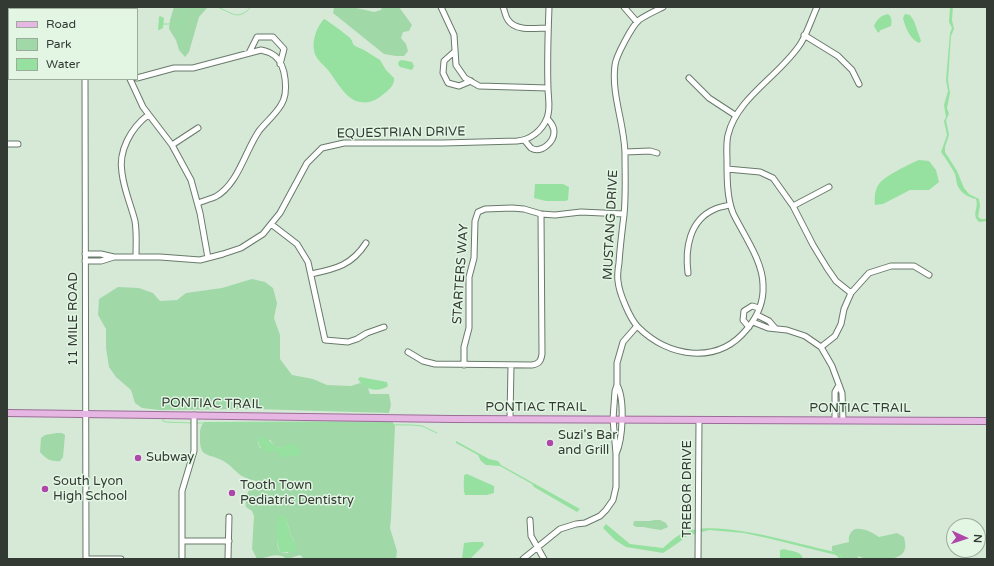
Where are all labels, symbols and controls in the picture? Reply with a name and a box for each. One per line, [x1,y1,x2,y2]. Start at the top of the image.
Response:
legend [8,8,138,80]
text: Road [46,17,76,31]
text: Park [46,37,72,51]
text: Water [46,57,80,71]
street label: EQUESTRIAN DRIVE [336,124,466,142]
street label: MUSTANG DRIVE [600,169,622,281]
street label: STARTERS WAY [450,223,472,325]
street label: 11 MILE ROAD [66,272,82,366]
street label: PONTIAC TRAIL [161,395,263,413]
street label: PONTIAC TRAIL [485,400,587,416]
street label: PONTIAC TRAIL [809,401,911,417]
place label: Suzi's Bar and Grill [558,428,617,459]
marker: Suzi's Bar and Grill [545,438,555,448]
street label: TREBOR DRIVE [680,440,696,538]
place label: Subway [146,450,194,466]
marker: Subway [133,453,143,463]
place label: South Lyon High School [53,474,127,505]
place label: Tooth Town Pediatric Dentistry [240,478,354,509]
marker: South Lyon High School [40,484,50,494]
marker: Tooth Town Pediatric Dentistry [227,488,237,498]
north arrow [946,518,986,558]
text: N [971,534,984,543]

